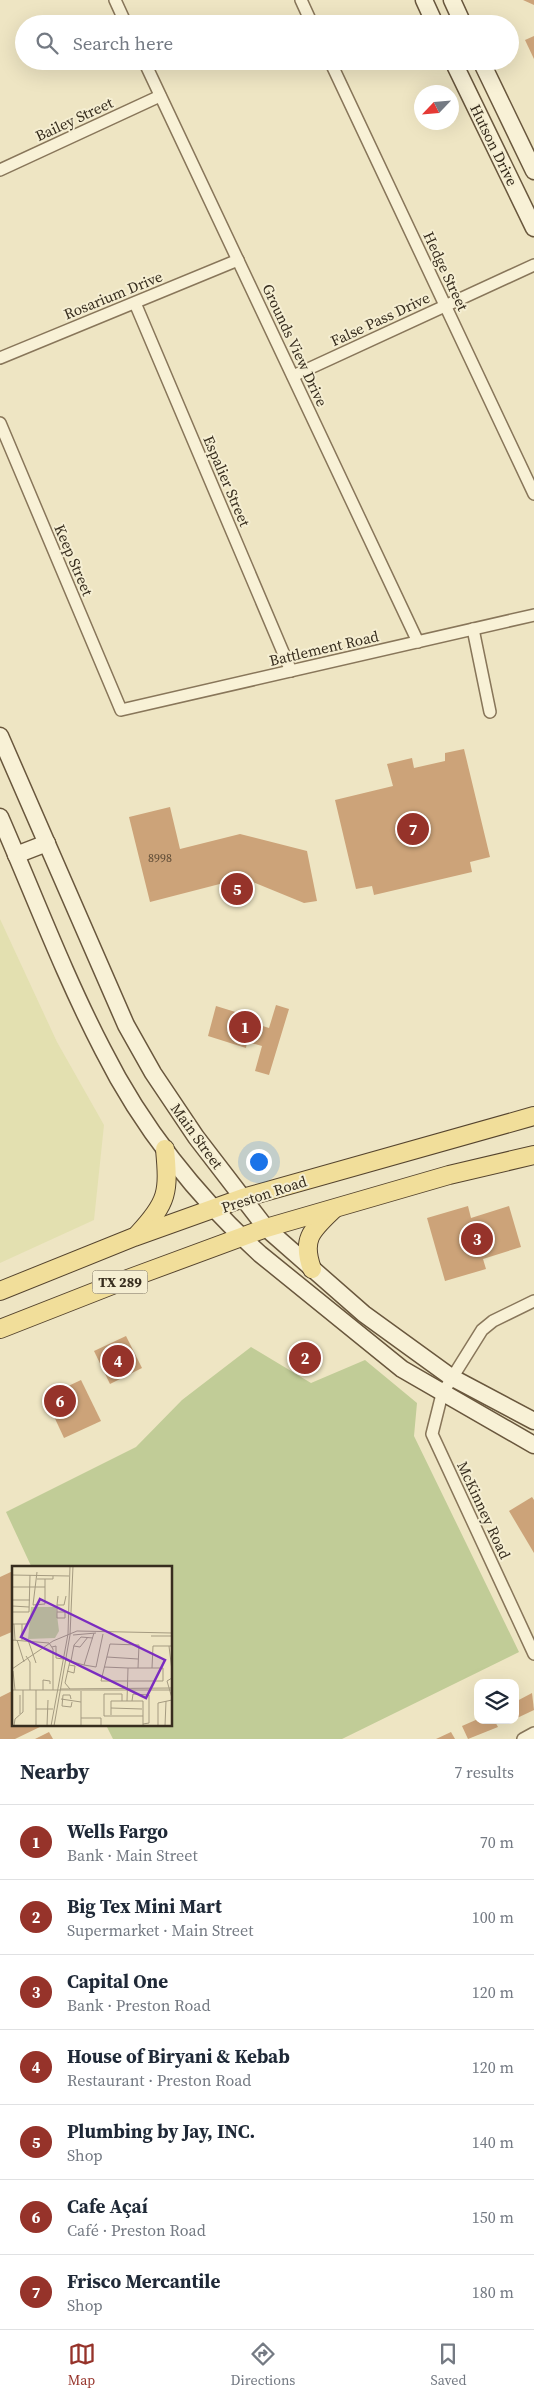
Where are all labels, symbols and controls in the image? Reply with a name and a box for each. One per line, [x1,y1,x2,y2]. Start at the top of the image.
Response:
search box [15,15,519,70]
icon: search [33,29,61,57]
text: Search here [73,30,173,56]
north arrow [414,85,459,130]
street label: Bailey Street [32,92,116,146]
street label: Hutson Drive [465,101,523,190]
street label: Hedge Street [419,228,474,314]
street label: Rosarium Drive [61,266,166,324]
street label: Grounds View Drive [257,280,333,410]
street label: False Pass Drive [327,287,433,351]
street label: Espalier Street [198,432,256,530]
street label: Keep Street [50,521,99,599]
street label: Battlement Road [267,625,381,671]
pin: 7 [397,810,429,848]
house number: 8998 [148,850,172,866]
pin: 5 [221,870,253,908]
pin: 1 [229,1008,261,1046]
street label: Main Street [166,1099,228,1173]
your location [246,1149,272,1175]
street label: Preston Road [219,1170,310,1218]
pin: 3 [461,1220,493,1258]
road number: TX 289 [92,1270,148,1294]
pin: 2 [289,1339,321,1377]
pin: 4 [102,1342,134,1380]
pin: 6 [44,1382,76,1420]
street label: McKinney Road [452,1458,516,1563]
inset map [12,1566,172,1726]
map controls [474,1679,519,1724]
button: layers [474,1679,519,1724]
text: Nearby [20,1757,90,1786]
text: 7 results [454,1761,514,1783]
text: Wells Fargo [67,1818,168,1844]
text: 1 [32,1831,40,1853]
text: 70 m [480,1831,514,1853]
text: Bank · Main Street [67,1844,198,1866]
text: Big Tex Mini Mart [67,1893,222,1919]
text: 2 [32,1906,40,1928]
text: 100 m [472,1906,514,1928]
text: Supermarket · Main Street [67,1919,253,1941]
text: Capital One [67,1968,168,1994]
text: 3 [32,1981,40,2003]
text: 120 m [472,1981,514,2003]
text: Bank · Preston Road [67,1994,210,2016]
text: House of Biryani & Kebab [67,2043,290,2069]
text: 4 [32,2056,40,2078]
text: 120 m [472,2056,514,2078]
text: Restaurant · Preston Road [67,2069,251,2091]
text: Plumbing by Jay, INC. [67,2118,255,2144]
text: 5 [32,2131,40,2153]
text: 140 m [472,2131,514,2153]
text: Shop [67,2144,103,2166]
text: Cafe Açaí [67,2193,148,2219]
text: 6 [32,2206,40,2228]
text: 150 m [472,2206,514,2228]
text: Café · Preston Road [67,2219,206,2241]
text: Frisco Mercantile [67,2268,220,2294]
text: 7 [32,2281,40,2303]
text: 180 m [472,2281,514,2303]
text: Shop [67,2294,103,2316]
tab: Map [68,2340,96,2390]
tab: Directions [231,2340,295,2390]
tab: Saved [431,2340,466,2390]

